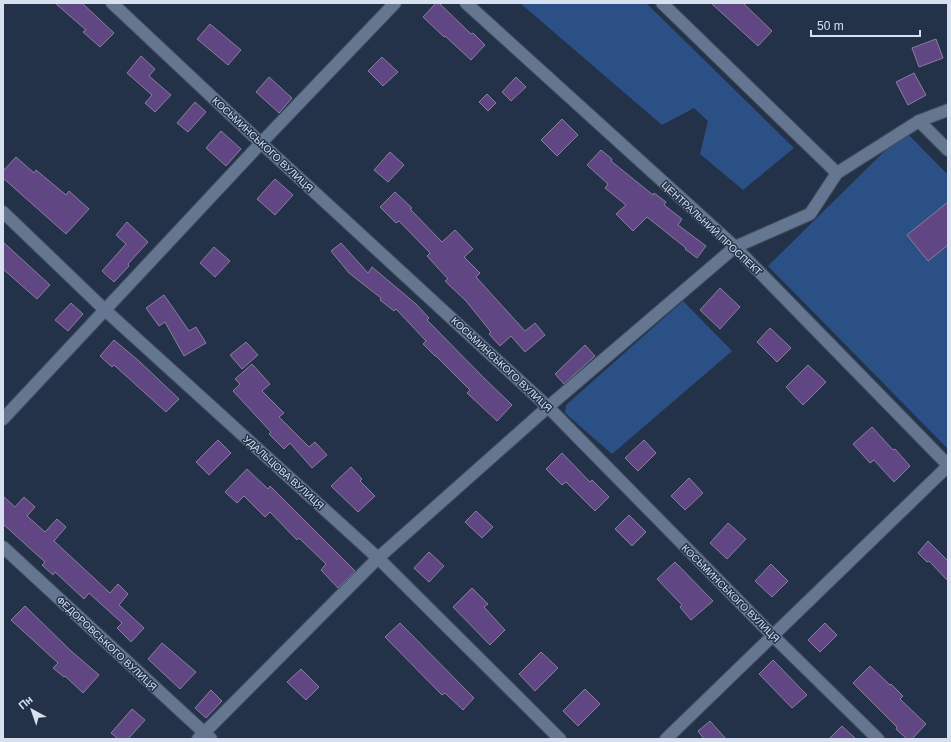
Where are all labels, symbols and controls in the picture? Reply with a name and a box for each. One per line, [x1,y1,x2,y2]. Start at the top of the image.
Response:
scale bar [811,12,920,38]
text: 50 m [817,19,844,33]
street label: КОСЬМИНСЬКОГО ВУЛИЦЯ [210,95,315,194]
street label: ЦЕНТРАЛЬНИЙ ПРОСПЕКТ [660,179,764,277]
street label: КОСЬМИНСЬКОГО ВУЛИЦЯ [449,315,554,414]
street label: УДАЛЬЦОВА ВУЛИЦЯ [241,433,326,511]
street label: КОСЬМИНСЬКОГО ВУЛИЦЯ [680,542,782,644]
street label: ФЕДОРОВСЬКОГО ВУЛИЦЯ [54,594,159,693]
north arrow [12,690,52,730]
text: Пн [16,693,35,712]

